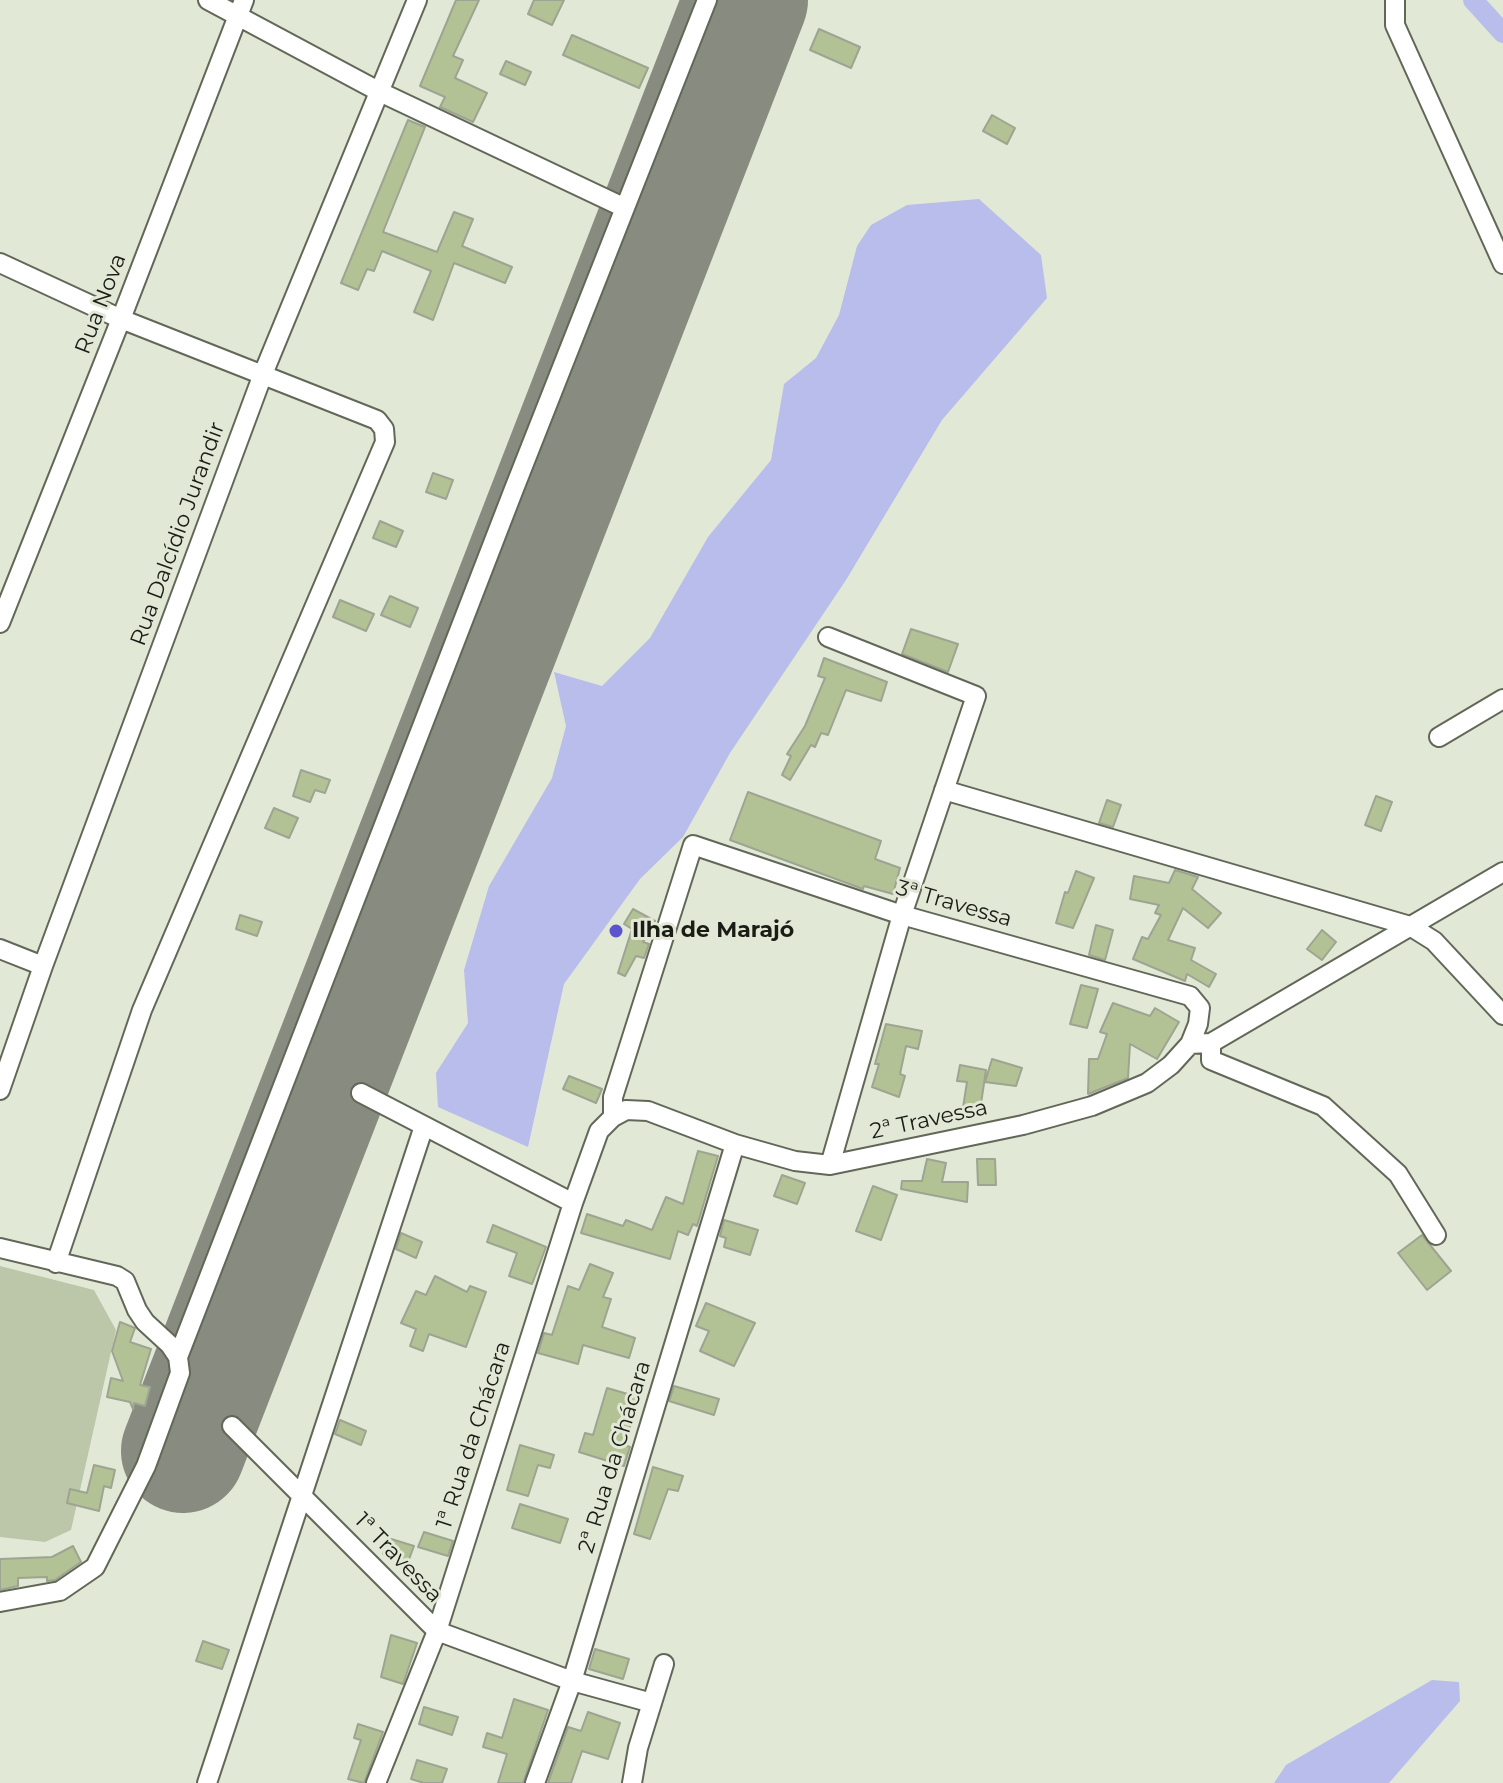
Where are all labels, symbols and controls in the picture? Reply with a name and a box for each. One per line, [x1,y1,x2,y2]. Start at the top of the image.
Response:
street label: Rua Nova [70,250,132,358]
street label: Rua Dalcídio Jurandir [125,418,231,650]
street label: 3ª Travessa [893,875,1015,933]
place label: Ilha de Marajó [632,918,794,944]
marker: Ilha de Marajó [607,922,625,940]
street label: 2ª Travessa [868,1095,990,1145]
street label: 1ª Rua da Chácara [431,1338,517,1532]
street label: 2ª Rua da Chácara [573,1358,657,1556]
street label: 1ª Travessa [349,1508,447,1608]

